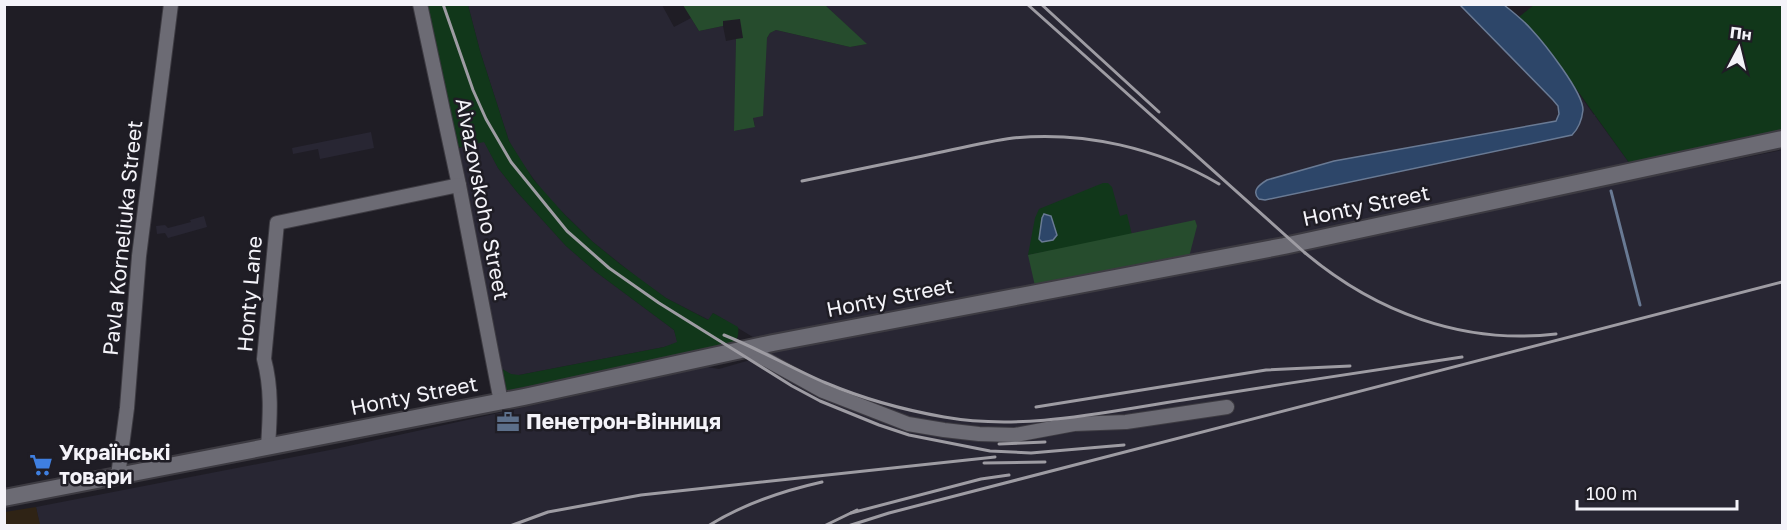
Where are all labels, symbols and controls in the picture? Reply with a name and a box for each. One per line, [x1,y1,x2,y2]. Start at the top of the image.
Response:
north arrow [1709,18,1769,78]
text: Пн [1729,22,1753,44]
street label: Aivazovskoho Street [451,95,515,302]
street label: Pavla Korneliuka Street [97,119,147,357]
street label: Honty Street [1300,179,1432,231]
street label: Honty Lane [231,235,267,353]
street label: Honty Street [824,272,956,322]
street label: Honty Street [348,370,480,420]
place label: Пенетрон-Вінниця [526,408,721,434]
office icon: Пенетрон-Вінниця [495,409,521,435]
place label: Українські товари [59,439,171,489]
supermarket icon: Українські товари [28,452,54,478]
scale bar [1577,473,1738,511]
text: 100 m [1586,482,1637,504]

